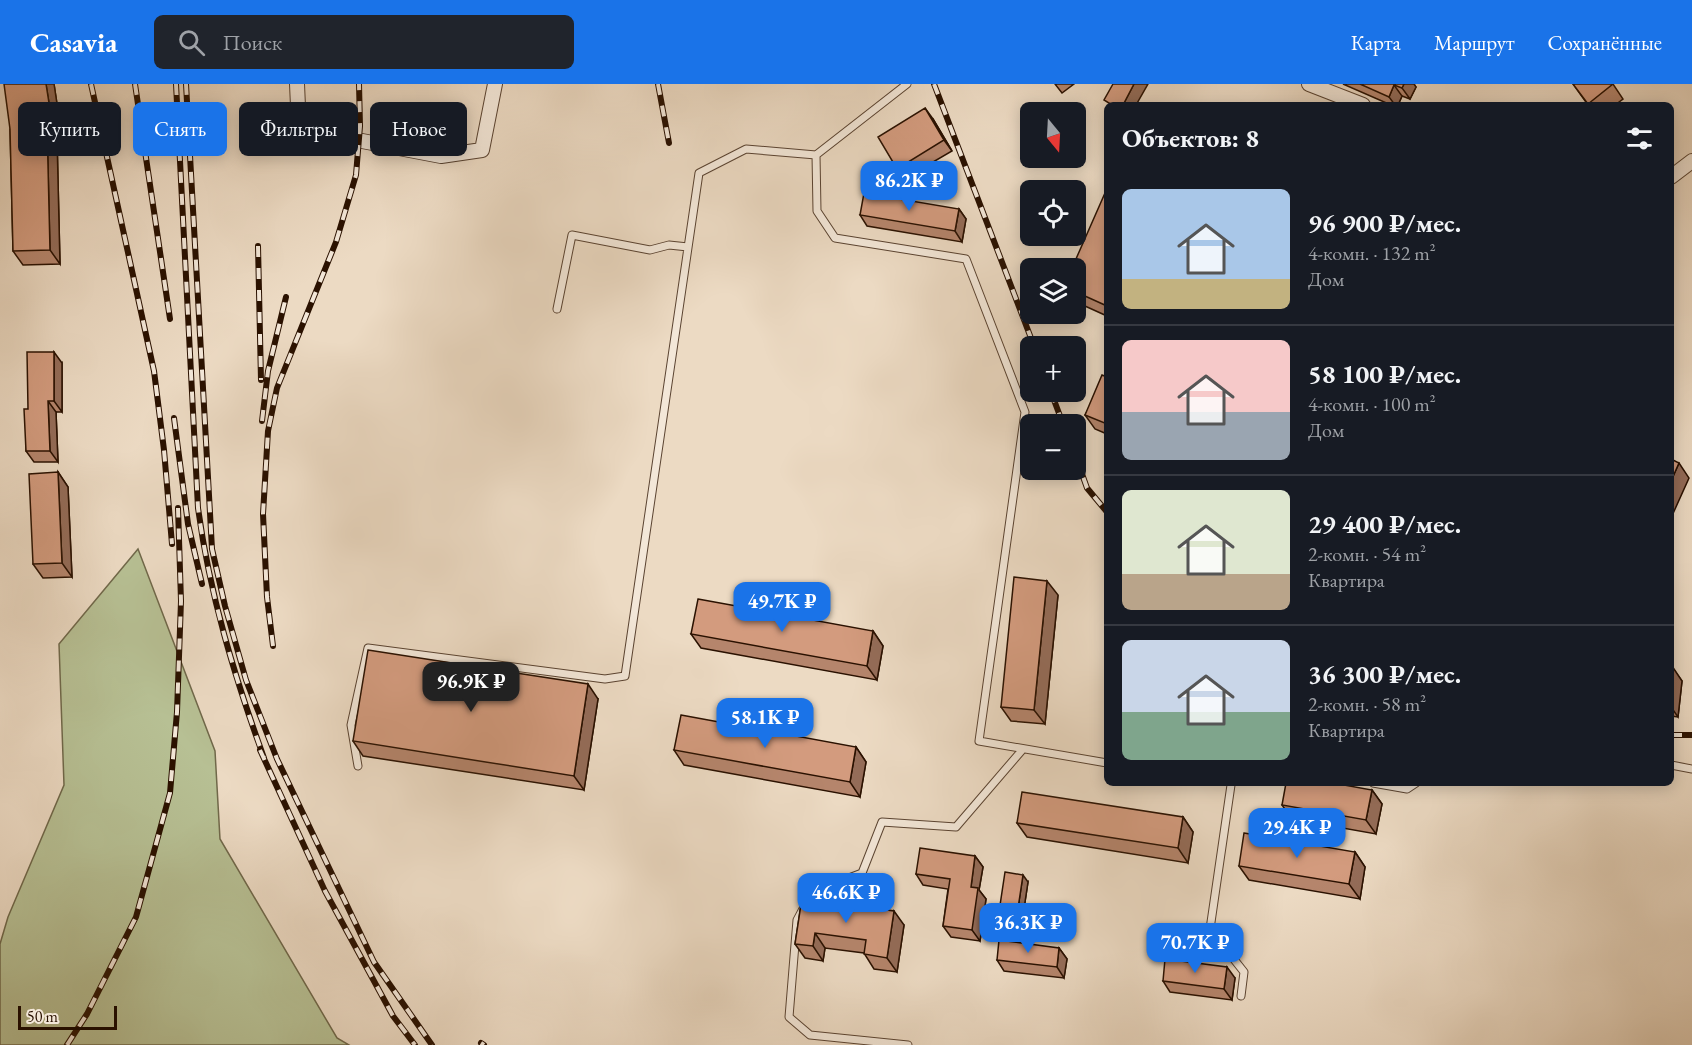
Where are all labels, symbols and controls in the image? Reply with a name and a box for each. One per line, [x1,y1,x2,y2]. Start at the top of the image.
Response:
search box [154,15,574,69]
text: Casavia [30,24,118,60]
icon: search [175,26,208,59]
text: Поиск [223,28,282,57]
text: Карта [1351,29,1401,56]
text: Маршрут [1434,29,1515,56]
text: Сохранённые [1548,29,1662,56]
chip: Купить [18,102,121,156]
chip: Снять [133,102,227,156]
chip: Фильтры [239,102,358,156]
chip: Новое [370,102,467,156]
north arrow [1020,102,1086,168]
map controls [1020,102,1086,480]
text: Объектов: 8 [1122,121,1259,155]
icon: filters [1623,122,1656,155]
pin: 86.2K ₽ [854,161,964,212]
text: 86.2K ₽ [875,167,943,193]
button: locate [1020,180,1086,246]
text: 96 900 ₽/мес. [1308,206,1461,240]
icon: home [1170,213,1242,285]
text: 4-комн. · 132 m² [1308,240,1436,266]
button: layers [1020,258,1086,324]
text: Дом [1308,266,1344,292]
button: + [1020,336,1086,402]
text: 58 100 ₽/мес. [1308,357,1461,391]
icon: home [1170,364,1242,436]
text: 4-комн. · 100 m² [1308,391,1436,417]
button: − [1020,414,1086,480]
text: Дом [1308,417,1344,443]
text: 29 400 ₽/мес. [1308,507,1461,541]
icon: home [1170,514,1242,586]
text: 2-комн. · 54 m² [1308,541,1426,567]
text: Квартира [1308,567,1385,593]
pin: 49.7K ₽ [727,582,837,633]
text: 49.7K ₽ [748,588,816,614]
text: 36 300 ₽/мес. [1308,657,1461,691]
pin: 96.9K ₽ [416,662,526,713]
icon: home [1170,664,1242,736]
text: 96.9K ₽ [437,668,505,694]
text: 2-комн. · 58 m² [1308,691,1426,717]
pin: 58.1K ₽ [710,698,820,749]
text: 58.1K ₽ [731,704,799,730]
text: Квартира [1308,717,1385,743]
pin: 29.4K ₽ [1242,808,1352,859]
text: 29.4K ₽ [1263,814,1331,840]
pin: 46.6K ₽ [791,873,901,924]
text: 46.6K ₽ [812,879,880,905]
pin: 36.3K ₽ [973,903,1083,954]
text: 36.3K ₽ [994,909,1062,935]
pin: 70.7K ₽ [1140,923,1250,974]
text: 70.7K ₽ [1161,929,1229,955]
scale bar [18,1003,117,1030]
text: 50 m [27,1006,58,1027]

